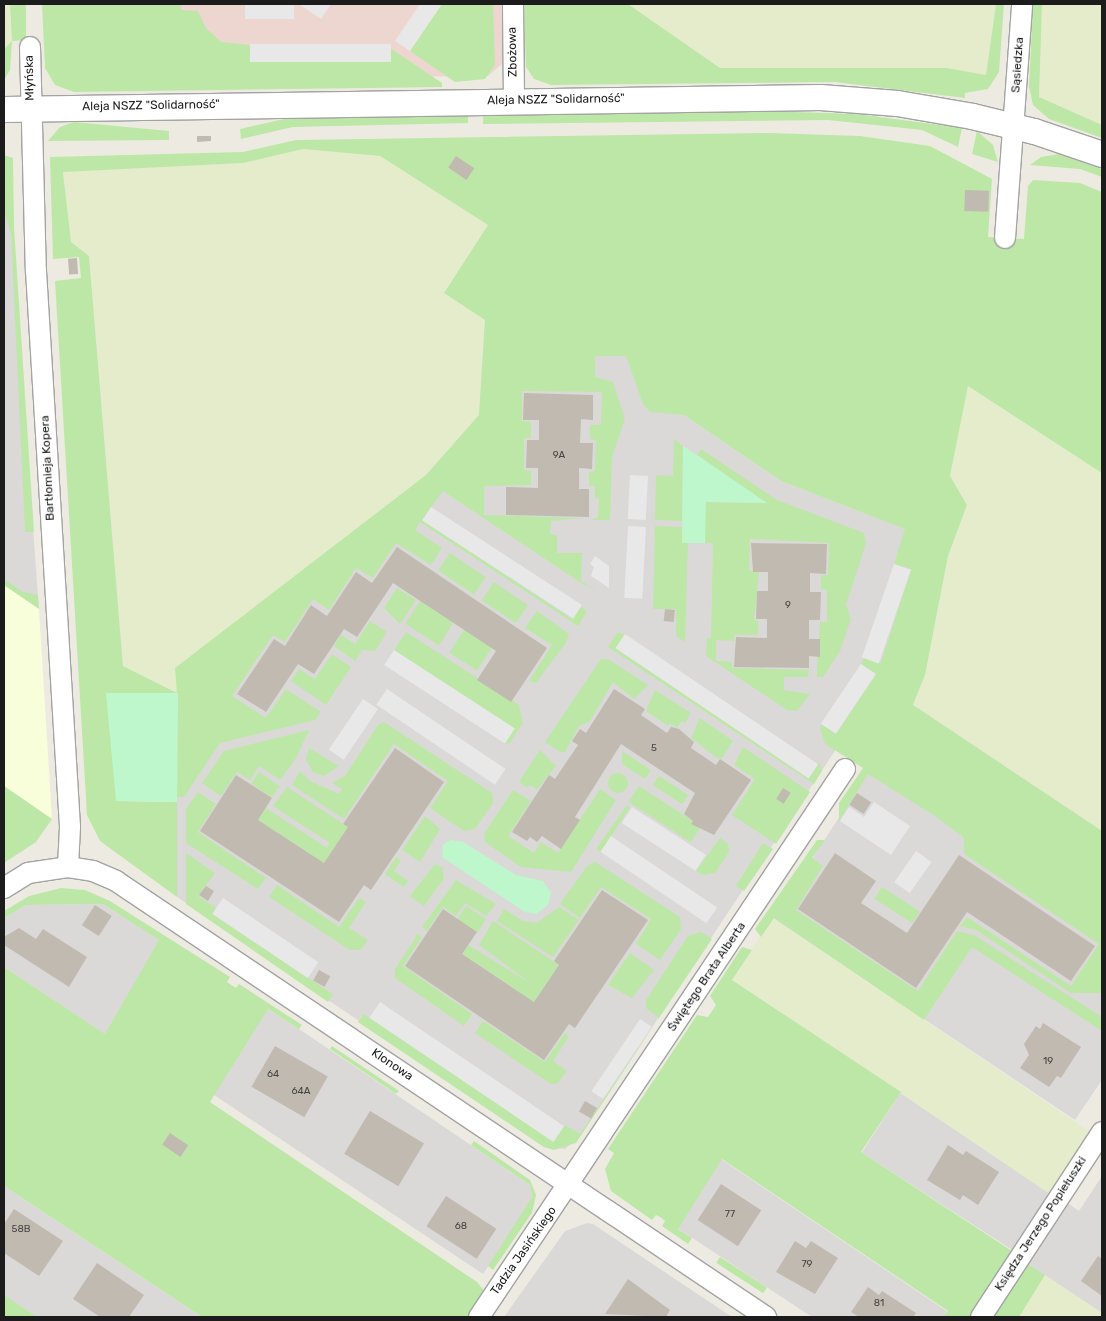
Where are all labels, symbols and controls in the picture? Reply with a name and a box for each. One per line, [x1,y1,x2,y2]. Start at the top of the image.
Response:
street label: Zbożowa [505,27,521,77]
street label: Sąsiedzka [1009,37,1027,93]
street label: Młyńska [22,55,38,101]
street label: Aleja NSZZ "Solidarność" [487,92,625,108]
street label: Aleja NSZZ "Solidarność" [82,98,220,114]
street label: Bartłomieja Kopera [38,415,58,521]
house number: 9A [553,450,565,462]
house number: 9 [785,600,791,612]
house number: 5 [651,743,657,755]
street label: Świętego Brata Alberta [665,919,749,1035]
street label: Klonowa [368,1046,416,1084]
house number: 19 [1043,1056,1053,1068]
house number: 64 [267,1069,279,1081]
house number: 64A [292,1086,310,1098]
street label: Księdza Jerzego Popiełuszki [992,1154,1090,1294]
street label: Tadzia Jasińskiego [488,1204,560,1298]
house number: 77 [725,1209,735,1221]
house number: 68 [455,1221,467,1233]
house number: 58B [12,1224,30,1236]
house number: 79 [801,1259,813,1271]
house number: 81 [874,1298,884,1310]

